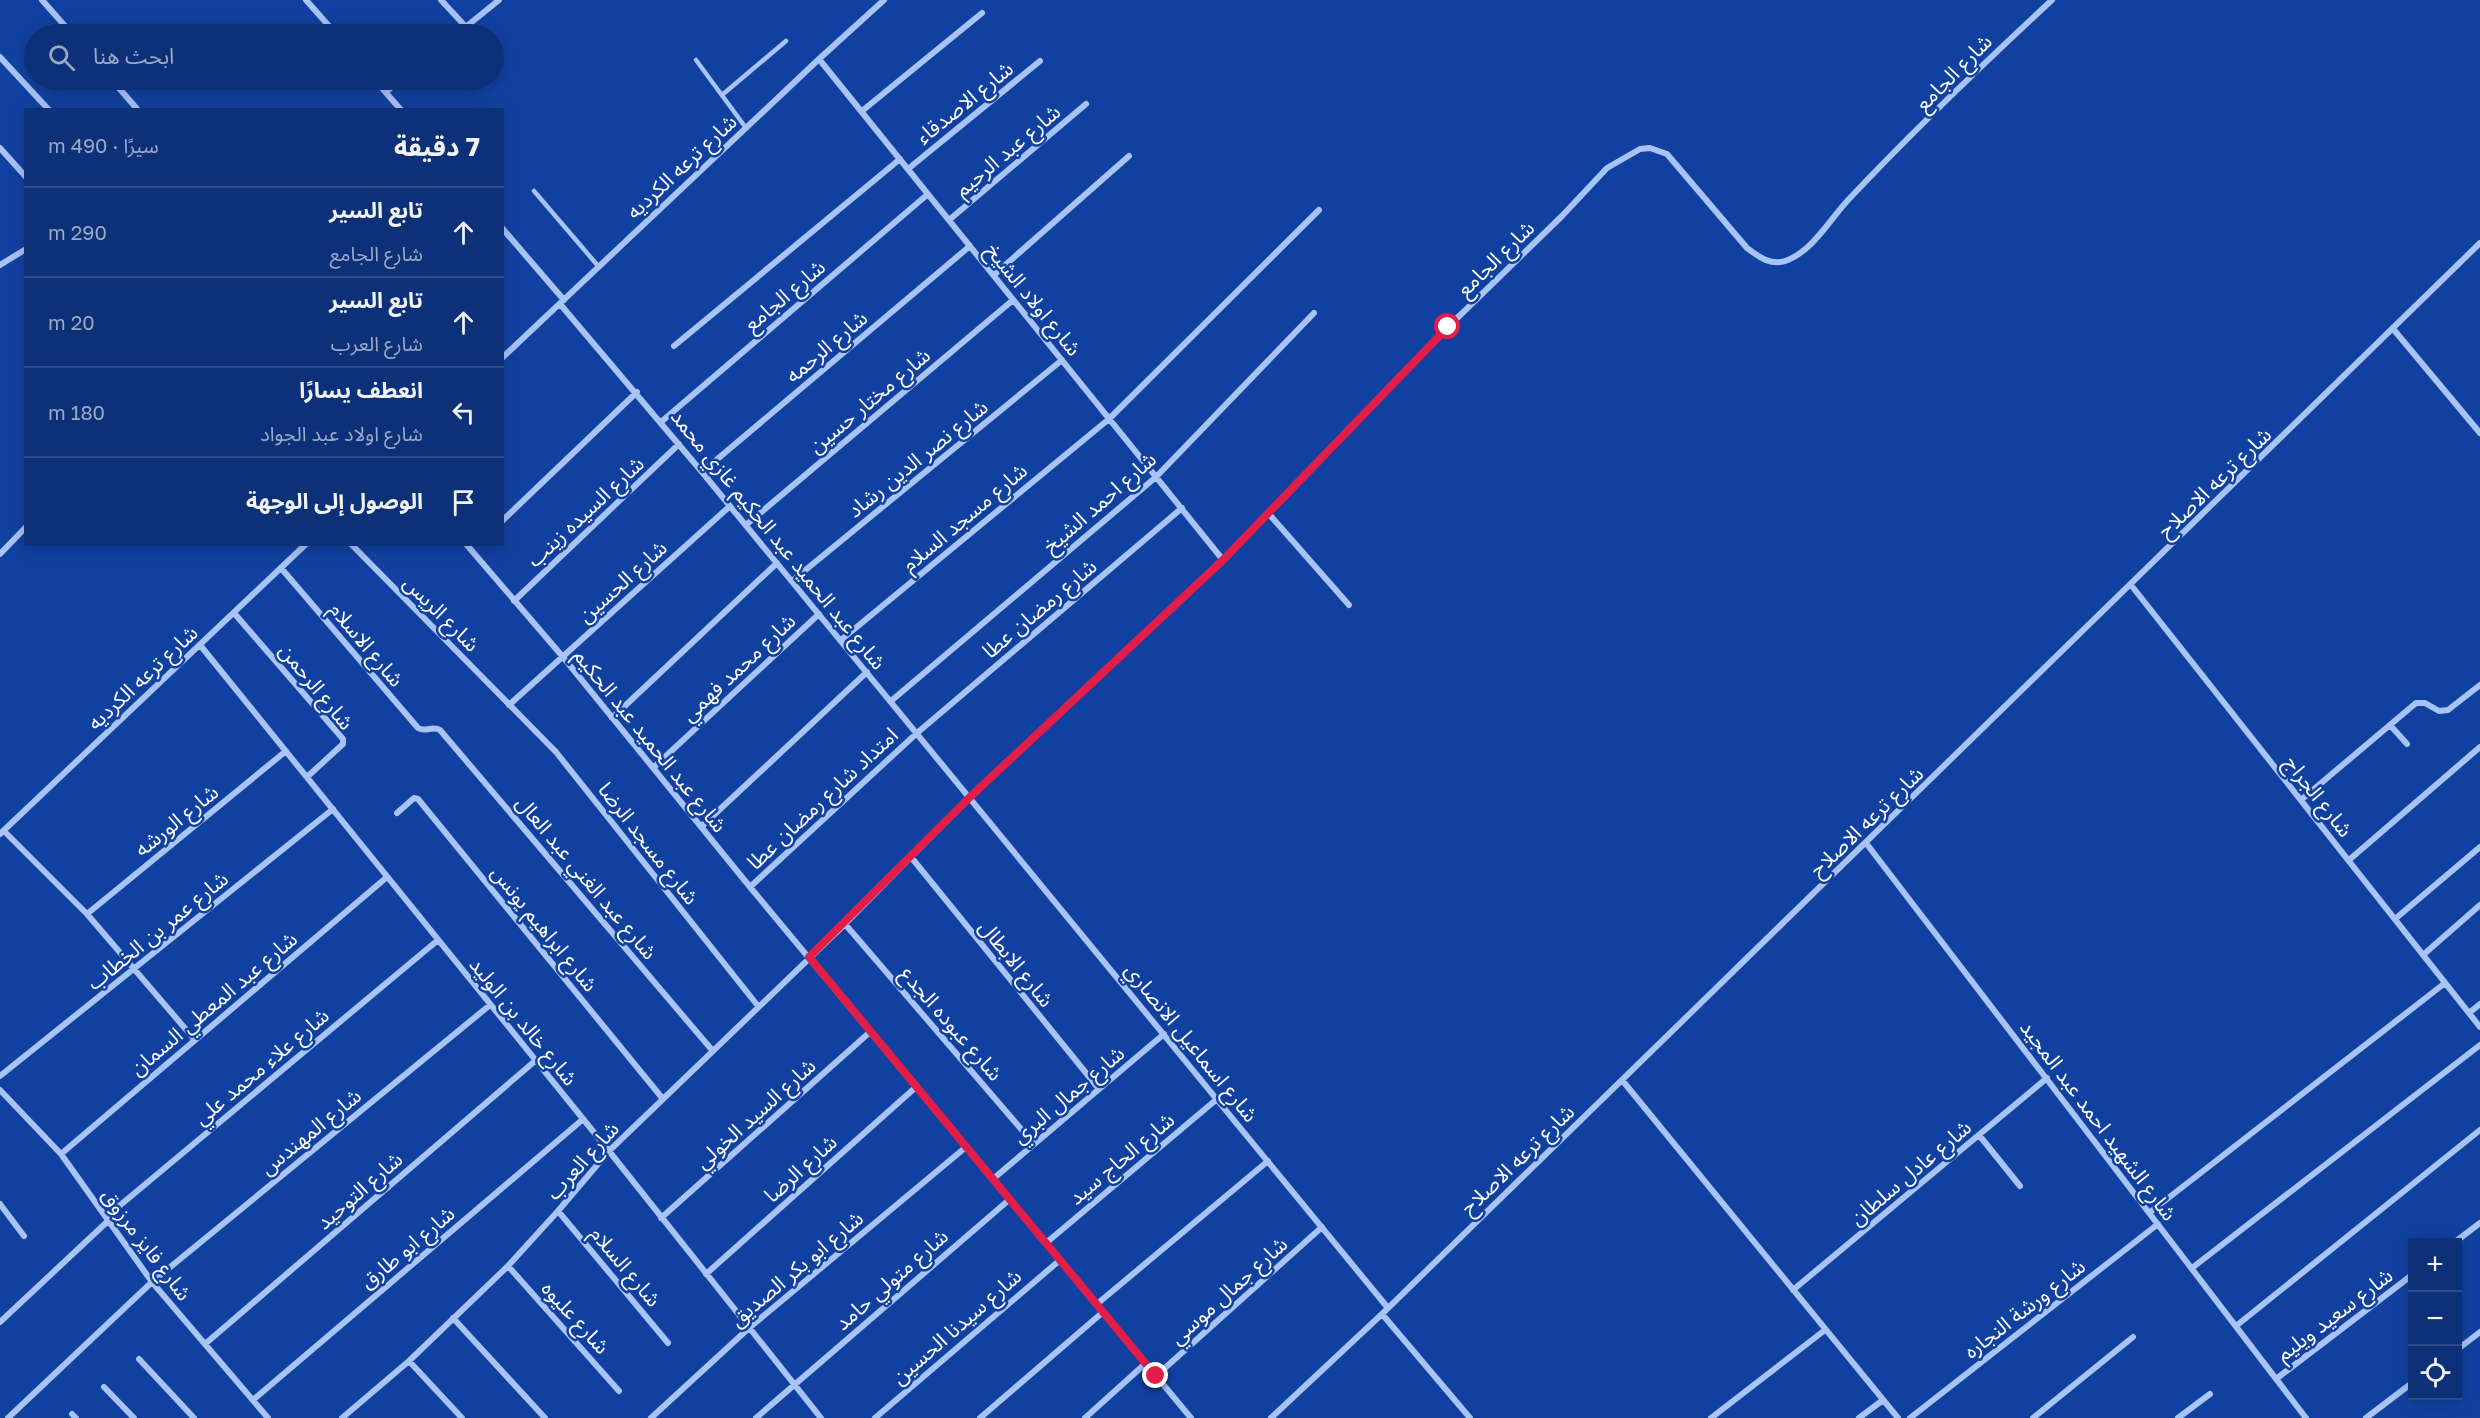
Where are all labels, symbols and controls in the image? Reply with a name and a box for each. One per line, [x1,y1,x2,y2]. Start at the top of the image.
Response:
search box [24,24,504,90]
street label: شارع الجامع [1909,28,1999,118]
icon: search [45,41,78,74]
text: ابحث هنا [93,42,174,69]
street label: شارع الاصدقاء [910,55,1020,151]
street label: شارع عبد الرحيم [949,98,1067,204]
street label: شارع ترعه الكرديه [620,108,744,226]
text: 7 دقيقة [394,131,480,162]
text: سيرًا · 490 m [48,133,159,157]
text: تابع السير [329,196,423,223]
street label: شارع الجامع [1451,215,1541,304]
icon: ahead [447,216,480,249]
text: 290 m [48,220,107,244]
street label: شارع اولاد الشيخ [978,237,1087,363]
text: شارع الجامع [329,241,423,265]
street label: شارع الجامع [738,253,832,339]
text: تابع السير [329,286,423,313]
street label: شارع الرحمه [780,304,874,390]
icon: ahead [447,306,480,339]
text: 20 m [48,310,95,334]
route start [1434,313,1460,339]
text: شارع العرب [331,331,423,355]
street label: شارع مختار حسين [803,342,937,461]
text: انعطف يسارًا [299,376,423,403]
street label: شارع نصر الدين رشاد [841,393,994,525]
icon: left [447,396,480,429]
text: 180 m [48,400,105,424]
street label: شارع عبد الحميد عبد الحكيم غازي محمد [663,404,892,677]
text: شارع اولاد عبد الجواد [260,421,423,445]
street label: شارع ترعه الاصلاح [2152,421,2279,545]
street label: شارع احمد الشيخ [1037,446,1163,561]
street label: شارع السيده زينب [521,450,651,574]
street label: شارع مسجد السلام [896,457,1035,580]
icon: arrive [447,486,480,519]
text: الوصول إلى الوجهة [246,487,423,514]
street label: شارع الحسين [572,534,674,630]
street label: شارع رمضان عطا [977,553,1103,666]
street label: شارع الريس [396,569,486,659]
street label: شارع الاسلام [321,596,410,694]
street label: شارع محمد فهمي [675,607,803,729]
street label: شارع ترعه الكرديه [81,619,205,737]
street label: شارع الرحمن [272,637,360,736]
street label: شارع عبد الحميد عبد الحكيم [567,643,733,839]
street label: امتداد شارع رمضان عطا [741,721,905,877]
street label: شارع الجراج [2277,750,2359,844]
street label: شارع ترعه الاصلاح [1804,760,1931,884]
street label: شارع مسجد الرضا [591,777,705,911]
street label: شارع الورشه [129,778,225,864]
street label: شارع عبد الغني عبد العال [508,790,663,967]
street label: شارع ابراهيم يونس [484,860,604,998]
street label: شارع عمر بن الخطاب [81,865,235,997]
street label: شارع الابطال [972,914,1060,1014]
street label: شارع عبد المعطي السمان [124,925,304,1084]
street label: شارع خالد بن الوليد [462,952,584,1092]
street label: شارع اسماعيل الانصاري [1117,957,1264,1129]
street label: شارع عبوده الجدع [893,960,1009,1088]
street label: شارع علاء محمد علي [188,1002,336,1133]
street label: شارع الشهيد احمد عبد المجيد [2013,1015,2183,1227]
street label: شارع جمال البري [1007,1039,1132,1151]
street label: شارع السيد الخولي [689,1052,823,1177]
street label: شارع المهندس [254,1082,368,1182]
street label: شارع ترعه الاصلاح [1455,1098,1582,1222]
street label: شارع الحاج سيد [1063,1106,1181,1212]
street label: شارع عادل سلطان [1844,1114,1978,1233]
street label: شارع العرب [540,1115,626,1207]
street label: شارع الرضا [758,1128,844,1210]
street label: شارع التوحيد [311,1145,409,1237]
street label: شارع فايز مرزوق [94,1183,198,1307]
street label: شارع ابو طارق [354,1200,462,1296]
street label: شارع ابو بكر الصديق [724,1204,870,1334]
street label: شارع السلام [582,1220,667,1314]
street label: شارع متولي حامد [829,1223,956,1338]
street label: شارع جمال موسي [1164,1230,1295,1353]
map controls [2408,1238,2462,1400]
button: + [2408,1238,2462,1292]
street label: شارع ورشة النجاره [1958,1252,2092,1366]
street label: شارع سعيد ويليم [2270,1262,2399,1369]
street label: شارع سيدنا الحسين [886,1263,1028,1392]
street label: شارع عليوه [534,1275,616,1361]
button: − [2408,1292,2462,1346]
button: locate [2408,1346,2462,1400]
route end [1142,1362,1168,1388]

